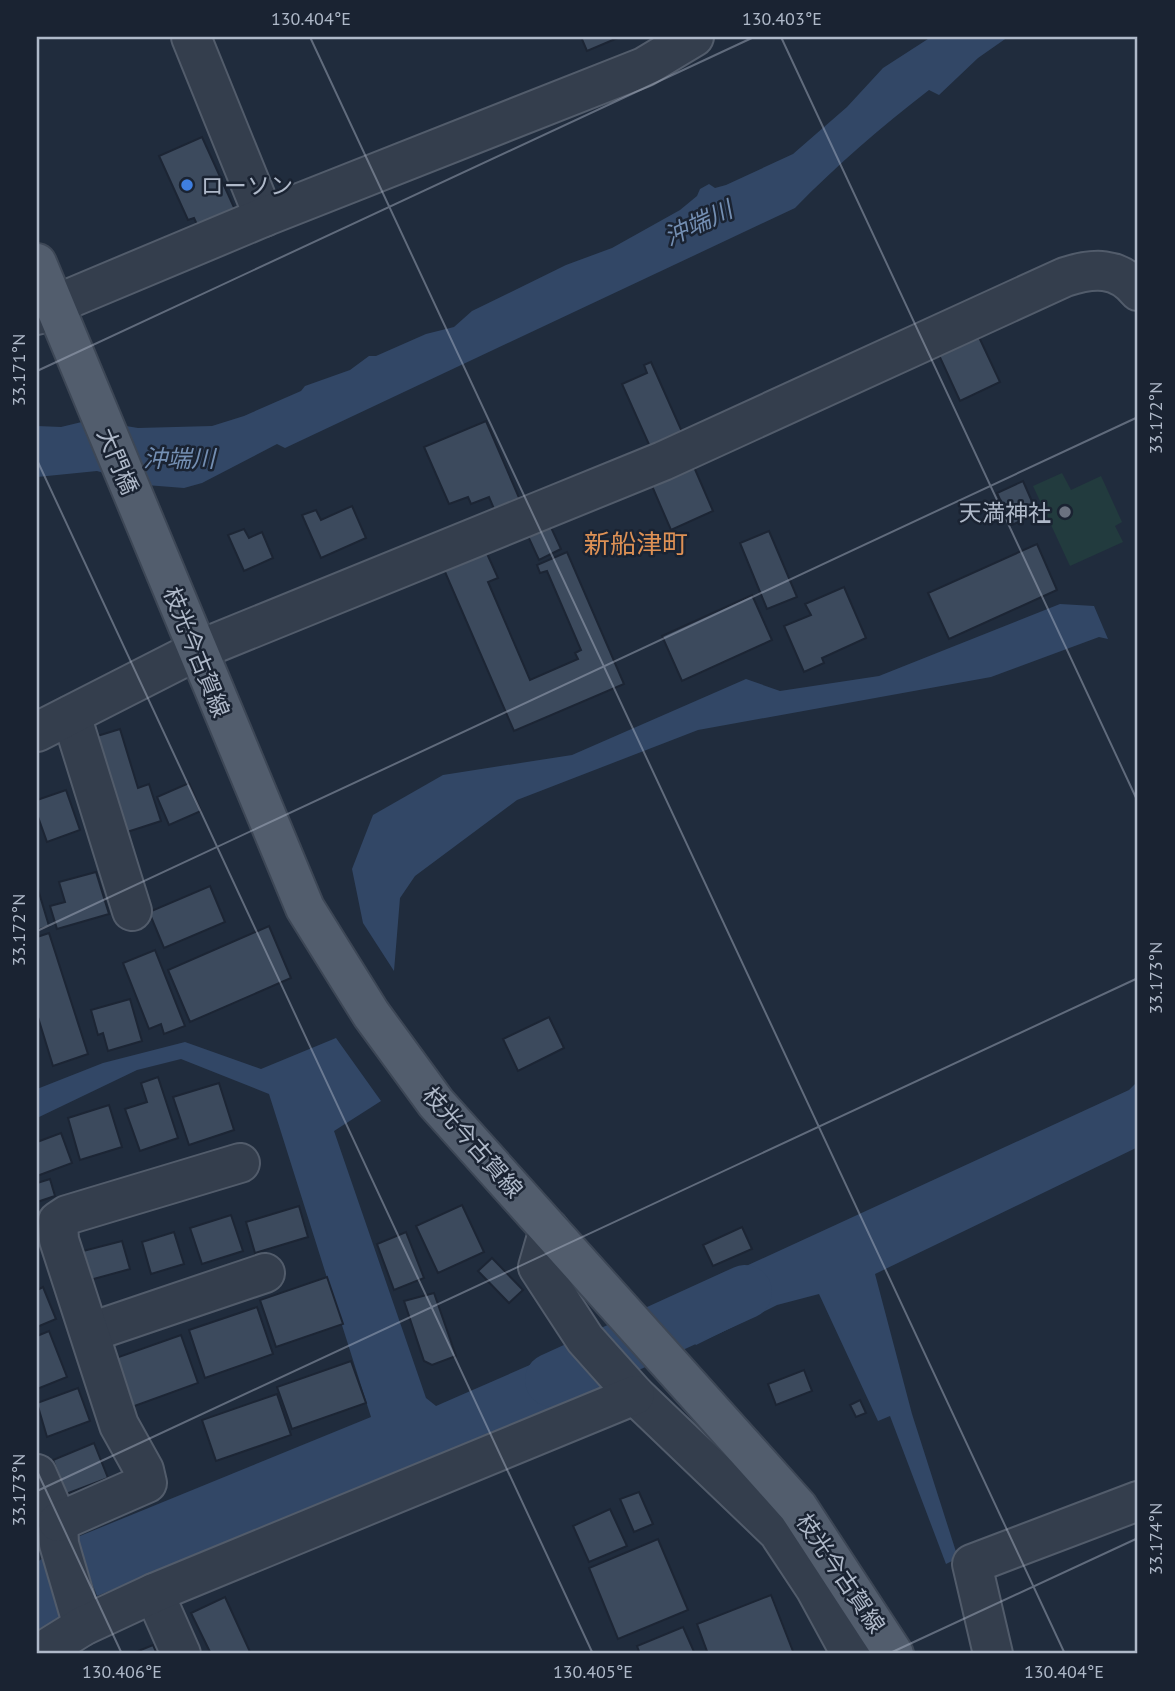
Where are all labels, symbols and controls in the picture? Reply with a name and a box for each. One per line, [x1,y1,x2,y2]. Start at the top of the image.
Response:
text: 130.404°E [271,7,351,30]
text: 130.403°E [742,7,822,30]
place label: ローソン [201,171,293,200]
marker: ローソン [179,177,195,193]
water label: 沖端川 [659,192,740,252]
text: 33.171°N [7,334,30,406]
text: 33.172°N [1144,382,1167,454]
street label: 大門橋 [91,424,145,498]
water label: 沖端川 [143,443,218,474]
place label: 天満神社 [959,498,1051,527]
marker: 天満神社 [1057,504,1073,520]
district label: 新船津町 [584,527,688,560]
street label: 枝光今古賀線 [158,583,236,721]
text: 33.172°N [7,894,30,966]
text: 33.173°N [1144,942,1167,1014]
street label: 枝光今古賀線 [417,1080,529,1204]
text: 33.173°N [7,1454,30,1526]
text: 33.174°N [1144,1503,1167,1575]
street label: 枝光今古賀線 [790,1508,892,1638]
text: 130.406°E [82,1660,162,1683]
text: 130.405°E [553,1660,633,1683]
text: 130.404°E [1024,1660,1104,1683]

